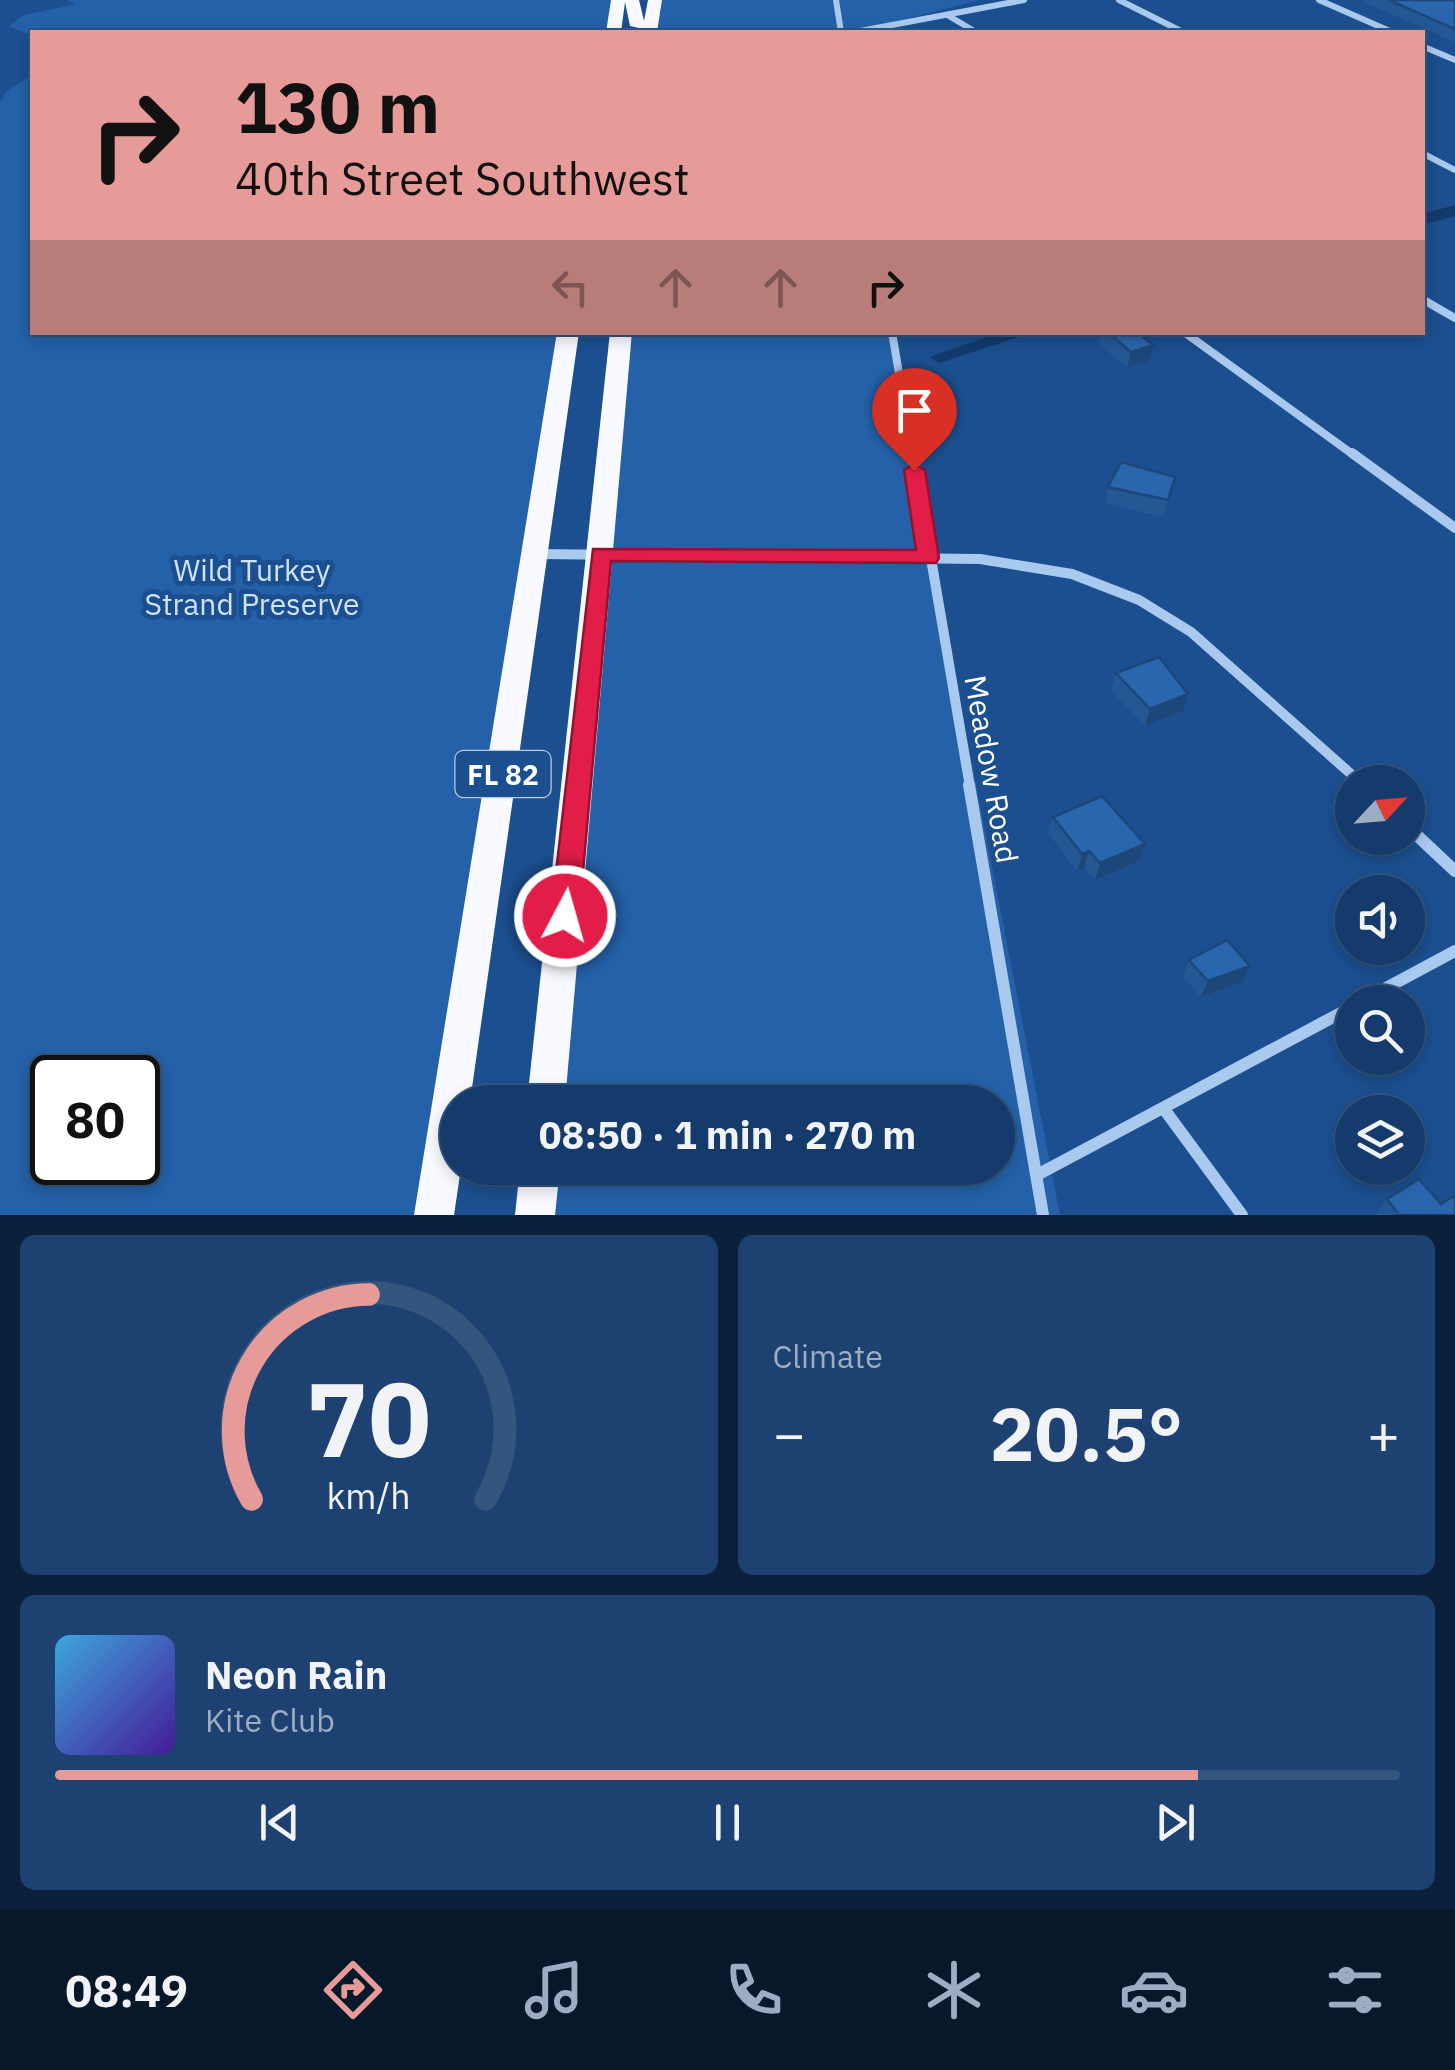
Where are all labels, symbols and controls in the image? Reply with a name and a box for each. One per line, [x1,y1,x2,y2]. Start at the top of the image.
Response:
text: 130 m [235,61,440,152]
icon: right [70,70,200,200]
text: 40th Street Southwest [235,149,690,207]
icon: left [543,260,598,315]
icon: ahead [648,260,703,315]
icon: ahead [753,260,808,315]
icon: right [858,260,913,315]
pin [872,368,957,471]
icon: arrive [887,383,942,438]
park label: Wild Turkey Strand Preserve [145,550,359,623]
street label: Meadow Road [956,672,1028,866]
road number: FL 82 [456,751,550,797]
north arrow [1335,765,1425,855]
map controls [1335,765,1425,1185]
position arrow [513,864,617,968]
button: sound [1335,875,1425,965]
button: search [1335,985,1425,1075]
speed limit sign: 80 [30,1055,160,1185]
button: layers [1335,1095,1425,1185]
text: 08:50 · 1 min · 270 m [539,1110,916,1159]
text: Climate [773,1335,883,1377]
text: 70 [306,1350,431,1486]
text: 20.5° [989,1384,1183,1482]
text: − [773,1398,806,1469]
text: + [1367,1398,1400,1469]
text: km/h [327,1472,411,1519]
text: Neon Rain [205,1650,387,1699]
text: Kite Club [205,1699,335,1741]
icon: previous [252,1795,307,1850]
icon: pause [700,1795,755,1850]
icon: next [1148,1795,1203,1850]
icon: directions [318,1955,388,2025]
icon: music [519,1955,589,2025]
icon: phone [719,1955,789,2025]
icon: climate [919,1955,989,2025]
icon: car [1119,1955,1189,2025]
icon: filters [1320,1955,1390,2025]
text: 08:49 [65,1961,188,2019]

